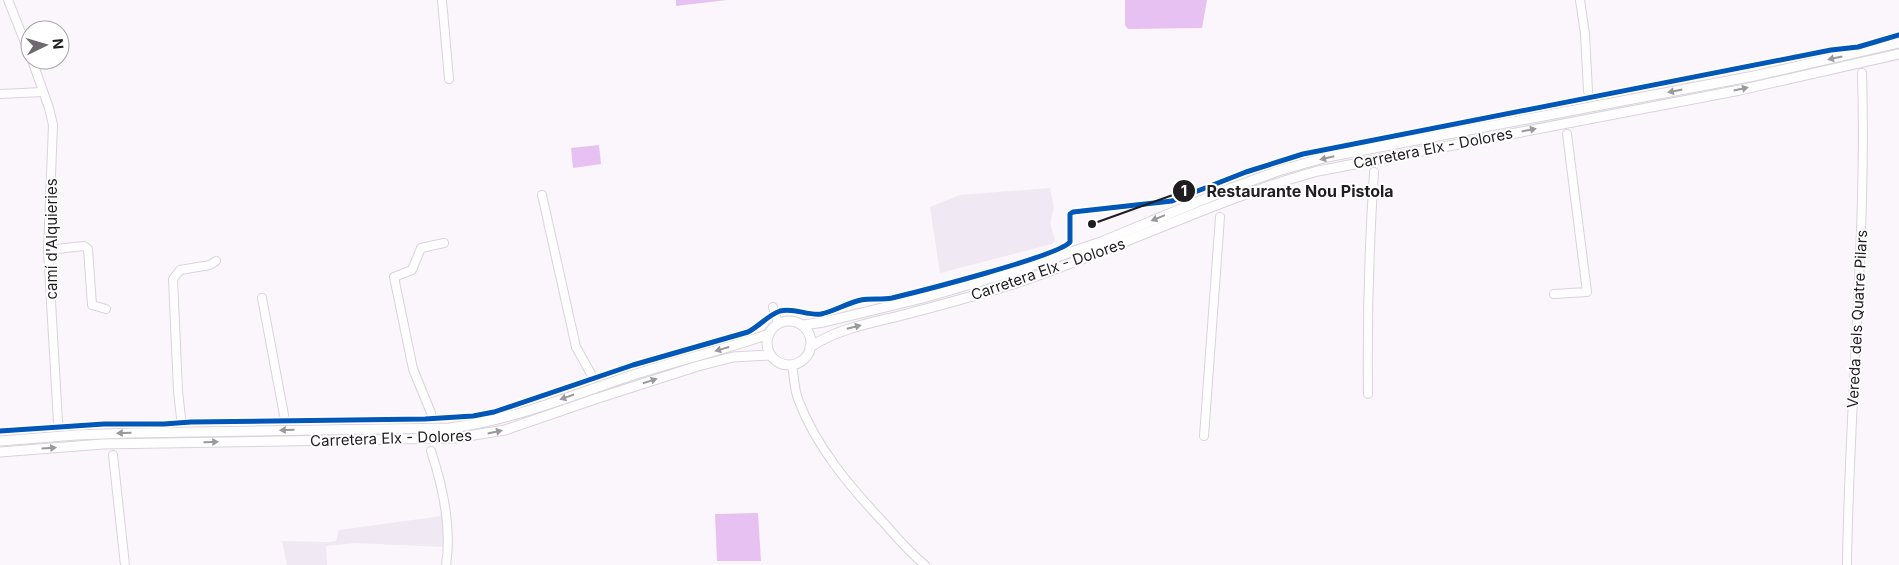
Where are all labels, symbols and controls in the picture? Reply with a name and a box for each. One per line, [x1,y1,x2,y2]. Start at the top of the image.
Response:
north arrow [20,20,70,70]
text: N [50,38,67,50]
one-way arrow [1827,54,1842,62]
one-way arrow [1733,85,1749,93]
one-way arrow [1667,87,1683,95]
street label: Carretera Elx - Dolores [1352,123,1514,173]
one-way arrow [1522,125,1538,133]
one-way arrow [1319,154,1334,162]
callout: Restaurante Nou Pistola [1171,176,1403,207]
street label: camí d'Alquieries [42,178,61,300]
text: 1 [1181,181,1187,200]
text: Restaurante Nou Pistola [1206,181,1394,201]
one-way arrow [1150,215,1165,223]
street label: Vereda dels Quatre Pilars [1843,229,1871,409]
street label: Carretera Elx - Dolores [968,234,1128,304]
one-way arrow [847,323,862,331]
one-way arrow [715,345,730,353]
one-way arrow [642,377,657,384]
one-way arrow [560,394,575,401]
one-way arrow [279,426,295,434]
street label: Carretera Elx - Dolores [310,426,472,450]
one-way arrow [488,428,503,436]
one-way arrow [116,429,132,437]
one-way arrow [203,438,219,446]
one-way arrow [41,444,57,452]

